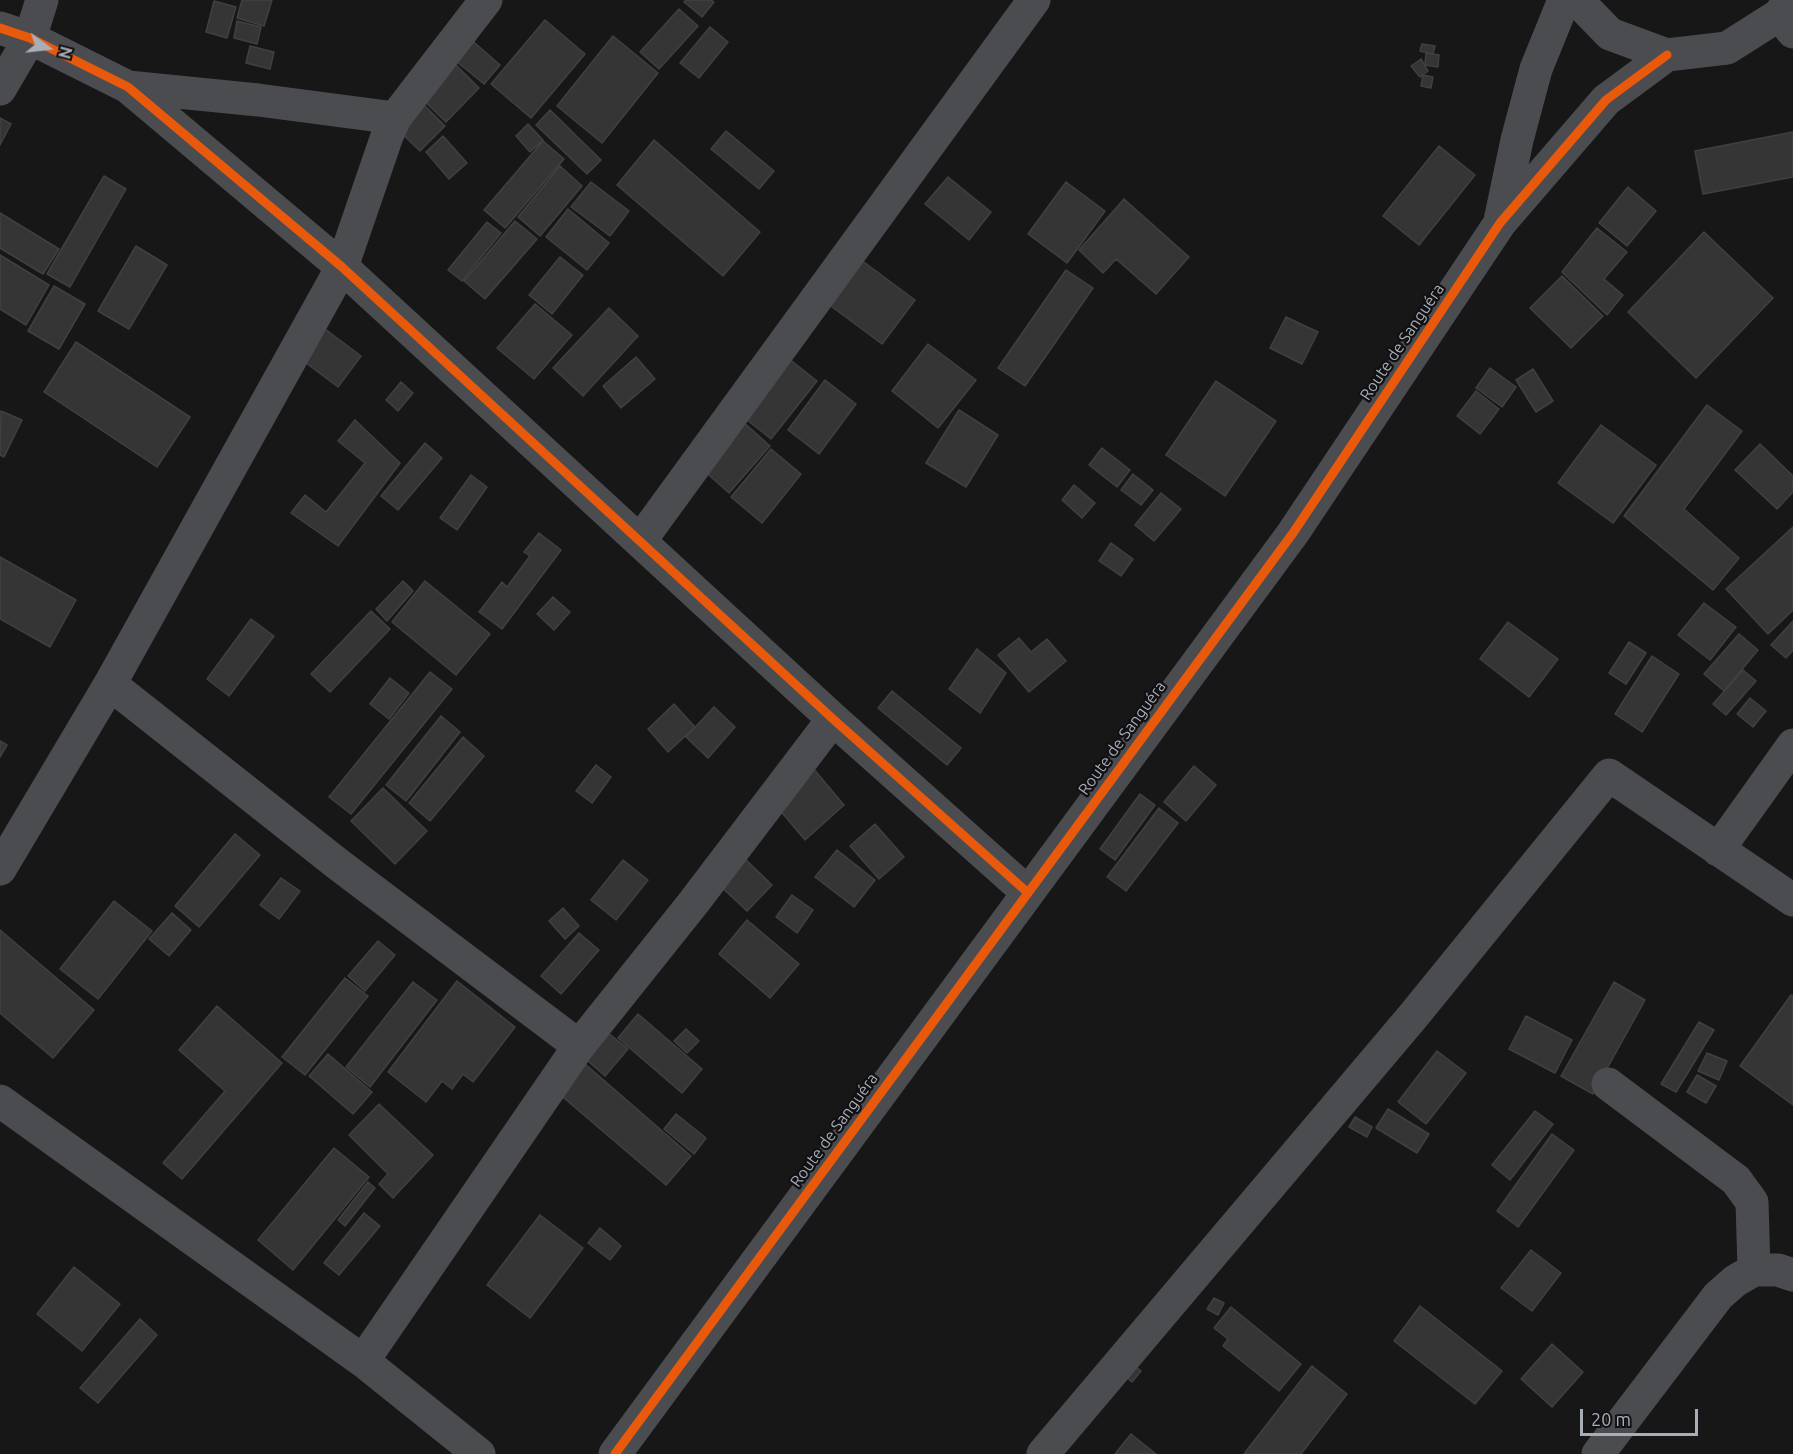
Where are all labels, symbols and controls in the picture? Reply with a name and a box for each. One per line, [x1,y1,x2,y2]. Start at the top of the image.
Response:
north arrow [18,18,78,78]
text: N [55,45,76,61]
street label: Route de Sanguéra [1356,280,1448,404]
street label: Route de Sanguéra [1074,677,1170,799]
street label: Route de Sanguéra [786,1069,882,1191]
scale bar [1583,1397,1702,1435]
text: 20 m [1591,1409,1631,1429]

